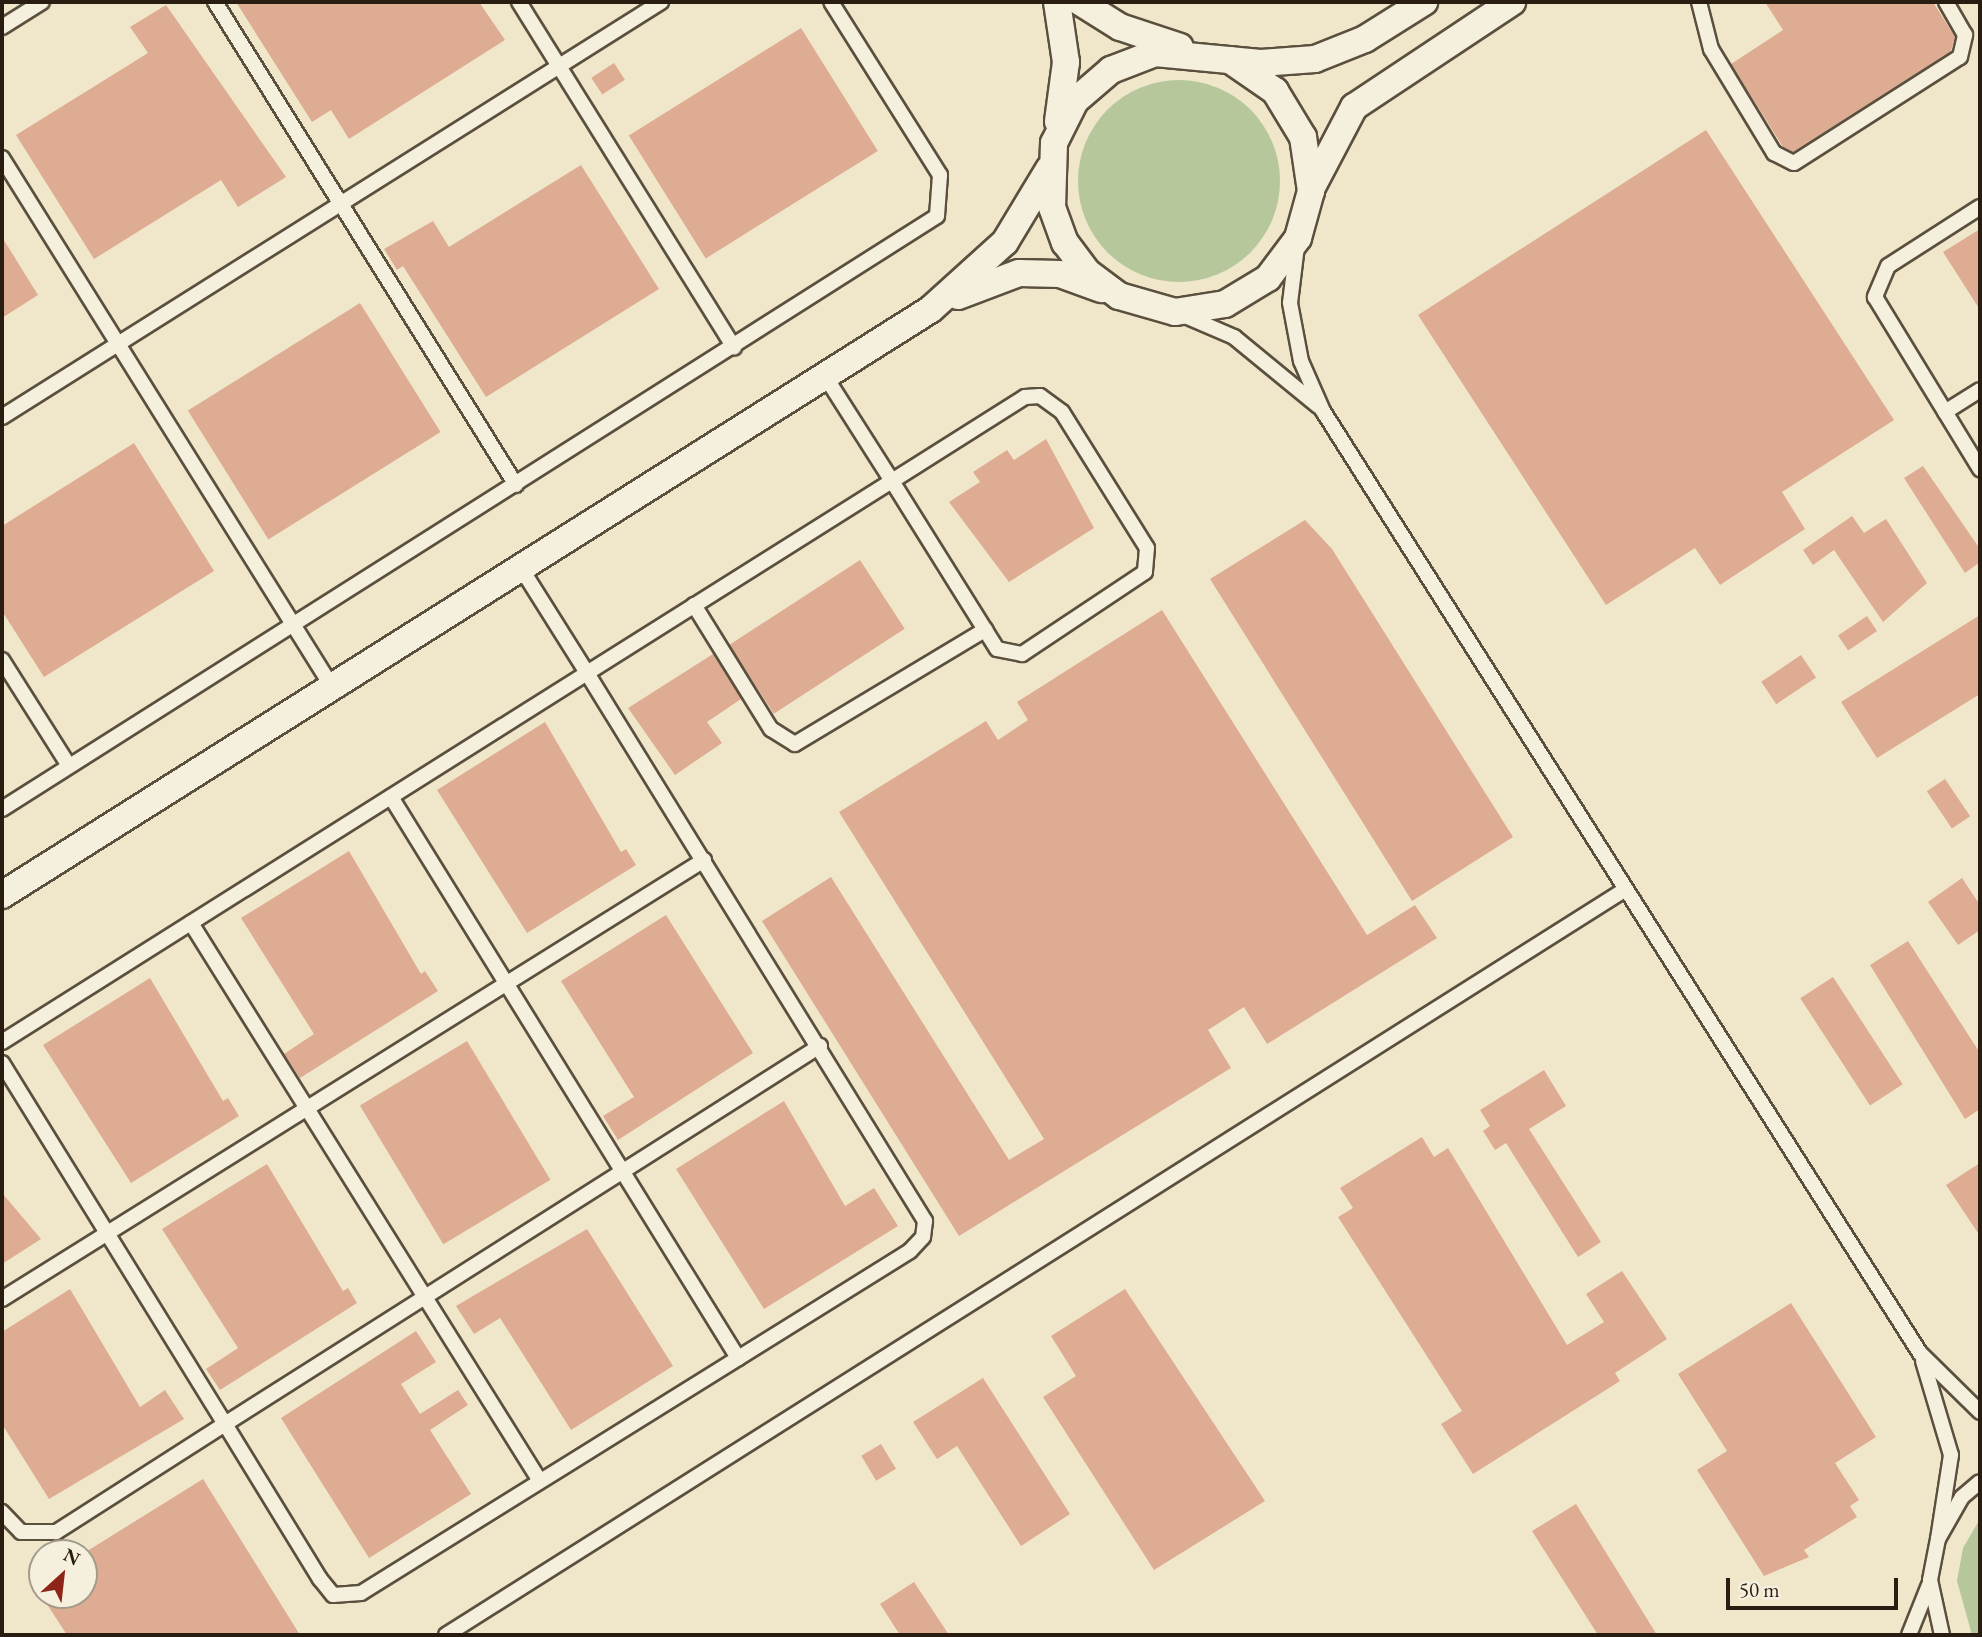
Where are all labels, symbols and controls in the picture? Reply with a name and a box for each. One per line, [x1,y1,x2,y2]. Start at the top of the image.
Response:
north arrow [28,1539,98,1609]
text: N [59,1542,84,1571]
scale bar [1730,1564,1902,1608]
text: 50 m [1739,1576,1780,1603]

